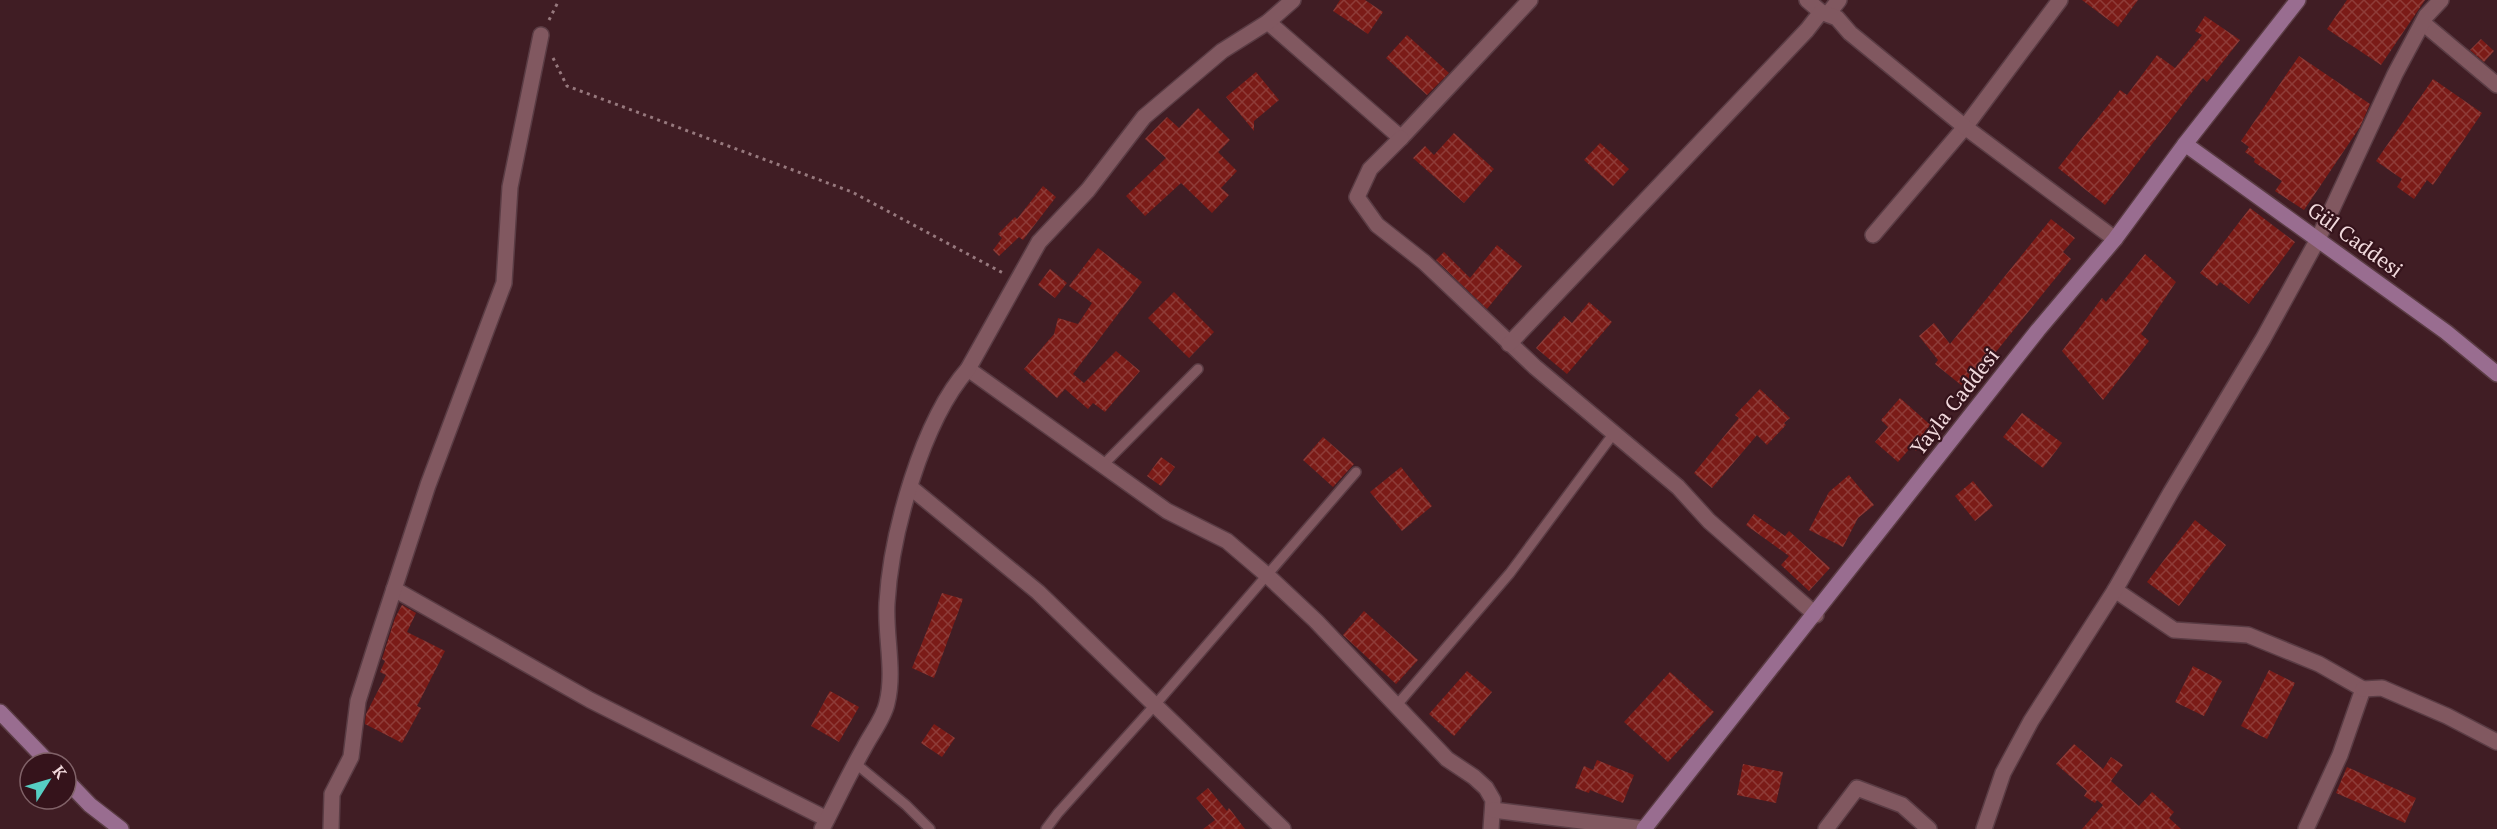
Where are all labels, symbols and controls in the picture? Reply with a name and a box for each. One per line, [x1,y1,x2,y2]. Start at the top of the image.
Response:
street label: Gül Caddesi [2302,195,2409,283]
street label: Yayla Caddesi [1904,342,2005,461]
north arrow [18,751,78,811]
text: K [48,761,73,784]

